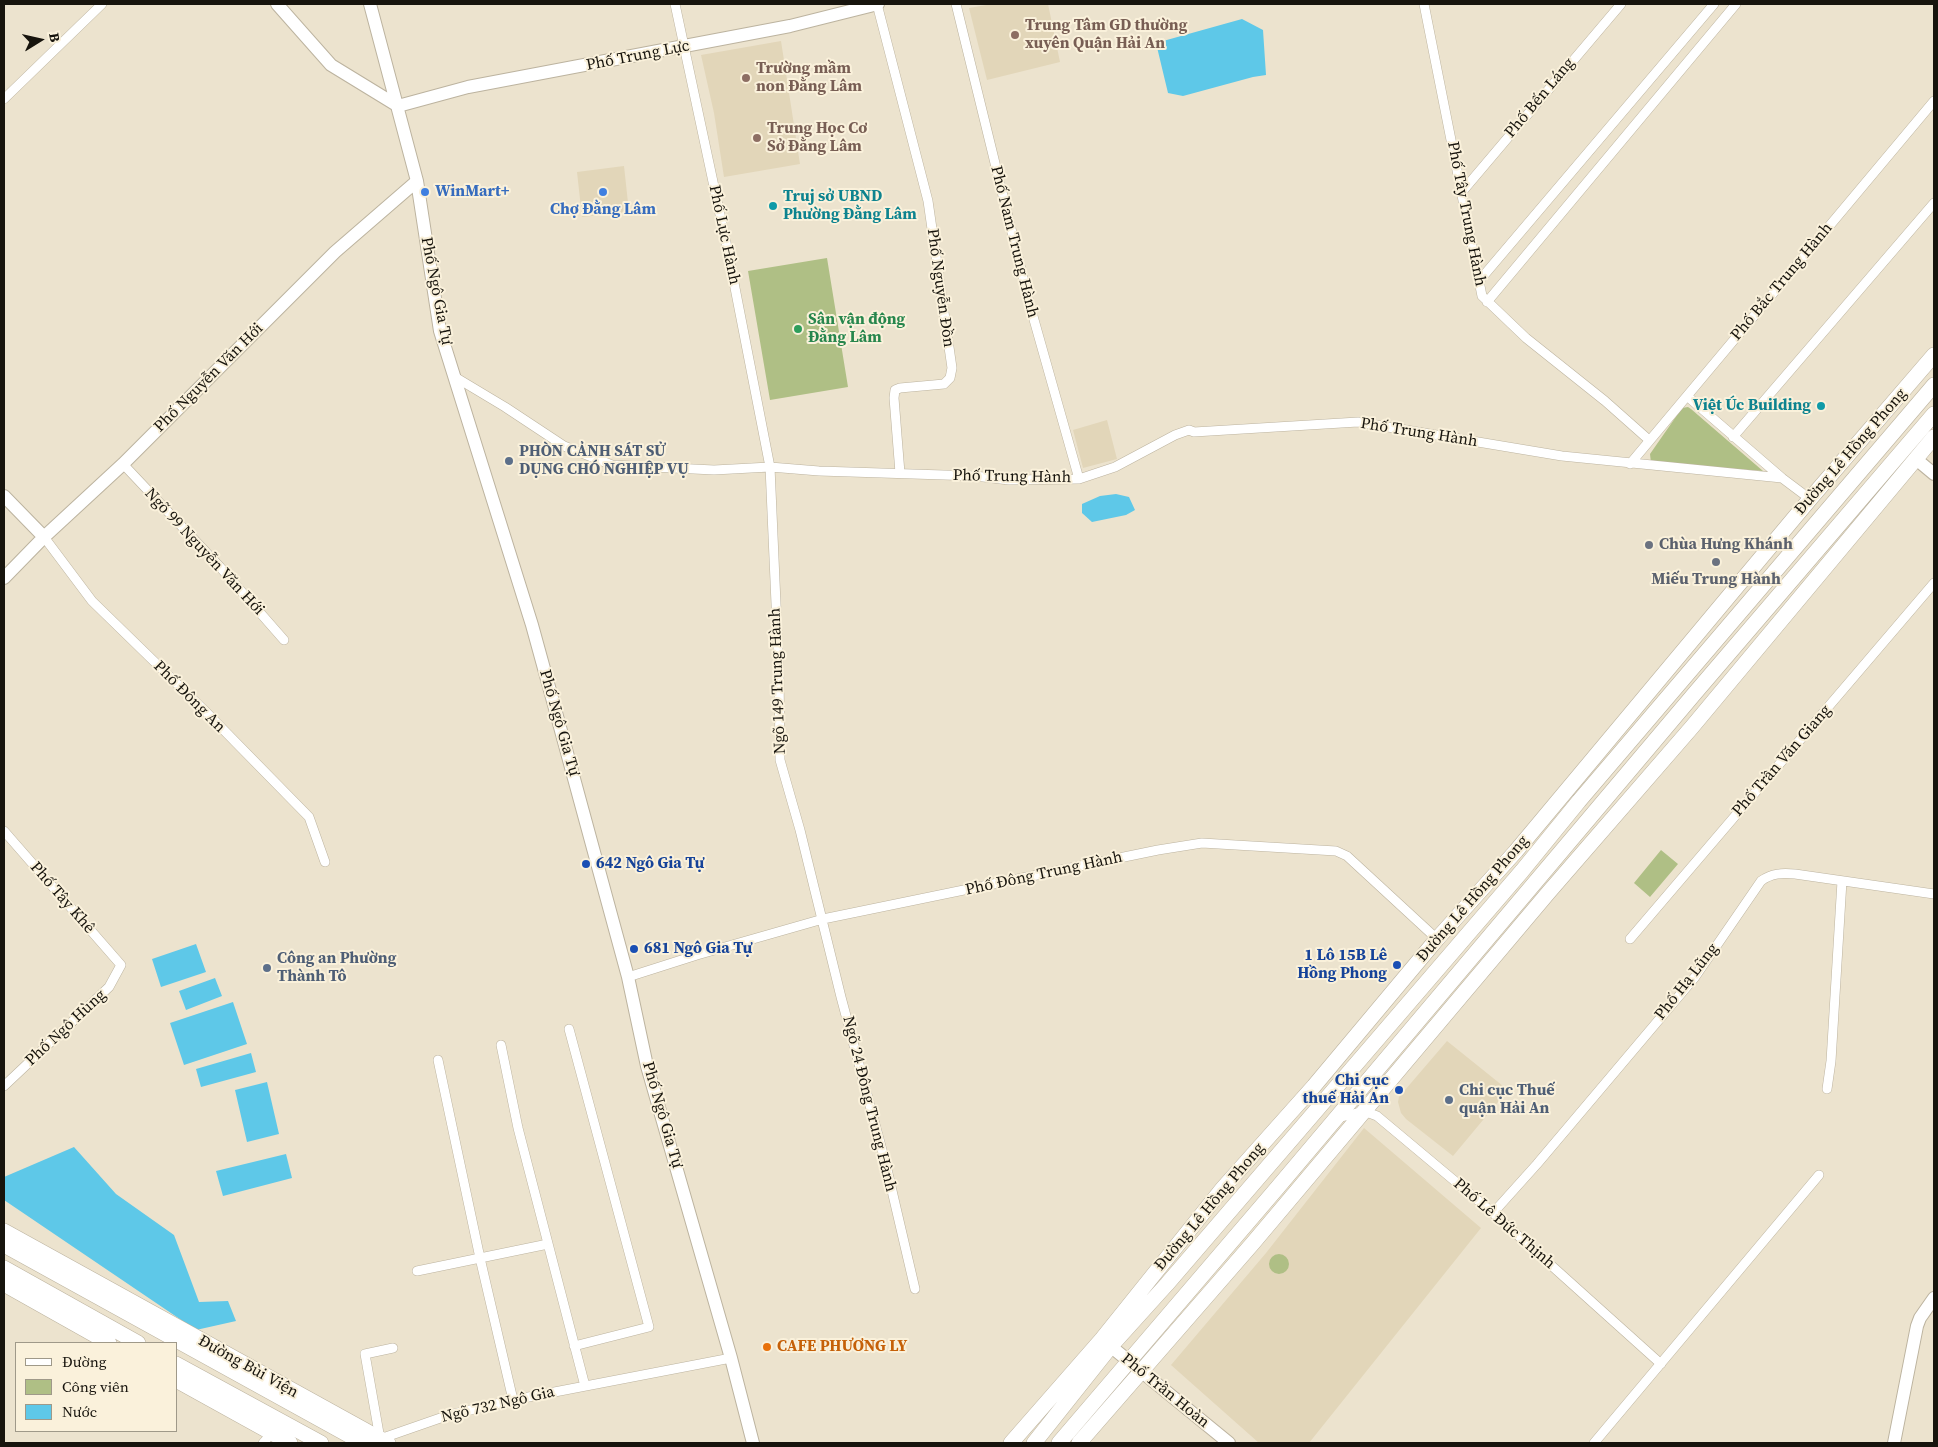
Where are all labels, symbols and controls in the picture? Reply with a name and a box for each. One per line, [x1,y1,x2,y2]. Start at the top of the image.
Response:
north arrow [15,15,65,65]
place label: Trung Tâm GD thường xuyên Quận Hải An [1025,16,1187,54]
marker: Trung Tâm GD thường xuyên Quận Hải An [1009,29,1021,41]
text: B [44,31,65,44]
street label: Phố Trung Lực [585,37,691,75]
street label: Phố Bến Láng [1501,54,1579,142]
place label: Trường mầm non Đằng Lâm [756,59,862,97]
marker: Trường mầm non Đằng Lâm [740,72,752,84]
place label: Trung Học Cơ Sở Đằng Lâm [767,119,867,157]
marker: Trung Học Cơ Sở Đằng Lâm [751,132,763,144]
street label: Phố Tây Trung Hành [1443,140,1489,288]
street label: Phố Nam Trung Hành [986,164,1042,320]
place label: WinMart+ [435,182,510,202]
street label: Phố Lực Hành [704,183,744,287]
marker: WinMart+ [419,186,431,198]
marker: Chợ Đằng Lâm [597,186,609,198]
place label: Truj sở UBND Phường Đằng Lâm [783,187,917,225]
place label: Chợ Đằng Lâm [550,200,656,220]
marker: Truj sở UBND Phường Đằng Lâm [767,200,779,212]
street label: Phố Bắc Trung Hành [1727,219,1837,345]
street label: Phố Nguyễn Đồn [922,227,958,349]
street label: Phố Ngô Gia Tự [416,235,456,347]
place label: Sân vận động Đằng Lâm [808,310,905,348]
street label: Phố Nguyễn Văn Hới [150,319,268,437]
marker: Sân vận động Đằng Lâm [792,323,804,335]
street label: Đường Lê Hồng Phong [1791,385,1911,519]
place label: Việt Úc Building [1693,396,1811,416]
marker: Việt Úc Building [1815,400,1827,412]
street label: Phố Trung Hành [1359,414,1479,452]
place label: PHÒN CẢNH SÁT SỬ DỤNG CHÓ NGHIỆP VỤ [519,442,689,480]
marker: PHÒN CẢNH SÁT SỬ DỤNG CHÓ NGHIỆP VỤ [503,455,515,467]
street label: Phố Trung Hành [953,466,1071,488]
street label: Ngõ 99 Nguyễn Văn Hới [140,484,268,620]
place label: Chùa Hưng Khánh [1659,535,1793,555]
marker: Chùa Hưng Khánh [1643,539,1655,551]
marker: Miếu Trung Hành [1710,556,1722,568]
place label: Miếu Trung Hành [1651,570,1781,590]
street label: Ngõ 149 Trung Hành [766,607,790,755]
street label: Phố Đông An [149,657,229,737]
street label: Phố Ngô Gia Tự [535,668,583,778]
street label: Phố Trần Văn Giang [1728,701,1836,821]
street label: Đường Lê Hồng Phong [1413,832,1533,966]
street label: Phố Đông Trung Hành [964,848,1124,900]
place label: 642 Ngô Gia Tự [596,854,704,874]
street label: Phố Tây Khê [26,858,98,938]
marker: 642 Ngô Gia Tự [580,858,592,870]
place label: 681 Ngô Gia Tự [644,939,752,959]
street label: Phố Hạ Lũng [1651,940,1723,1024]
marker: 681 Ngô Gia Tự [628,943,640,955]
place label: 1 Lô 15B Lê Hồng Phong [1297,946,1387,984]
place label: Công an Phường Thành Tô [277,949,396,987]
marker: 1 Lô 15B Lê Hồng Phong [1391,959,1403,971]
marker: Công an Phường Thành Tô [261,962,273,974]
street label: Phố Ngô Hùng [22,986,110,1070]
street label: Ngõ 24 Đông Trung Hành [838,1014,900,1194]
street label: Phố Ngô Gia Tự [638,1060,686,1170]
place label: Chi cục thuế Hải An [1303,1071,1389,1109]
place label: Chi cục Thuế quận Hải An [1459,1081,1555,1119]
marker: Chi cục thuế Hải An [1393,1084,1405,1096]
marker: Chi cục Thuế quận Hải An [1443,1094,1455,1106]
street label: Đường Lê Hồng Phong [1151,1139,1269,1275]
street label: Phố Lê Đức Thịnh [1449,1175,1559,1273]
street label: Đường Bùi Viện [195,1332,301,1402]
place label: CAFE PHƯƠNG LY [777,1337,907,1357]
marker: CAFE PHƯƠNG LY [761,1341,773,1353]
legend [15,1342,178,1432]
street label: Phố Trần Hoàn [1117,1350,1213,1432]
text: Đường [62,1351,107,1372]
text: Công viên [62,1376,129,1397]
street label: Ngõ 732 Ngô Gia [439,1383,557,1427]
text: Nước [62,1401,97,1422]

